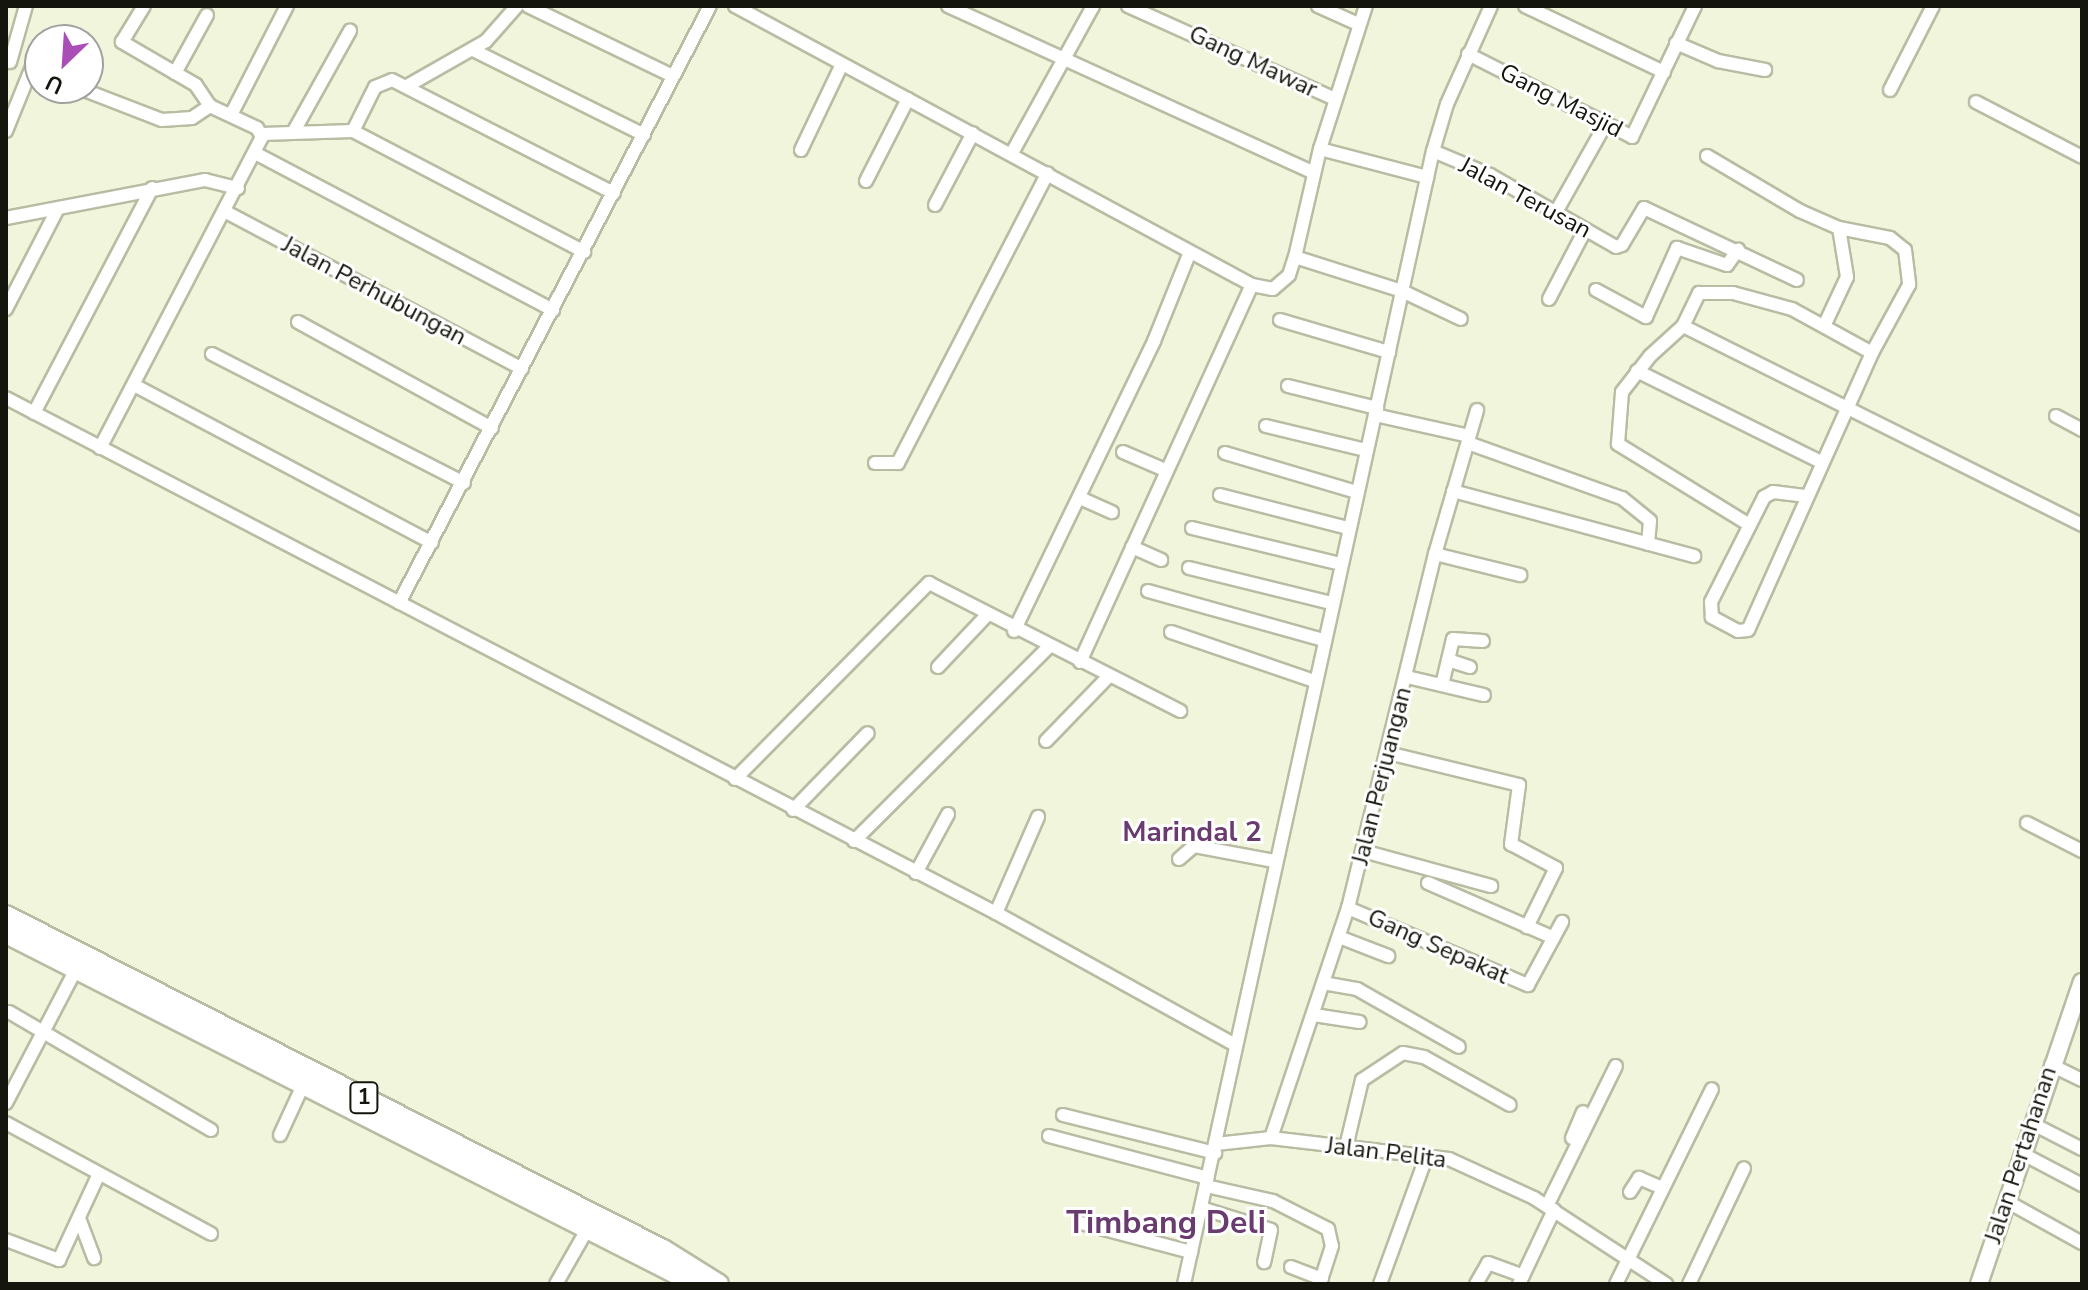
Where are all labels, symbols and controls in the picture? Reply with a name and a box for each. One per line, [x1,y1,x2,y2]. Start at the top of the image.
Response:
street label: Gang Mawar [1184,20,1322,104]
north arrow [24,24,104,104]
street label: Gang Masjid [1495,58,1627,144]
text: U [41,67,68,101]
street label: Jalan Terusan [1454,151,1596,245]
street label: Jalan Perhubungan [277,230,471,352]
street label: Jalan Perjuangan [1346,684,1418,868]
district label: Marindal 2 [1122,815,1262,849]
street label: Gang Sepakat [1363,903,1513,991]
street label: Jalan Pertahanan [1979,1063,2063,1247]
road number: 1 [348,1080,380,1116]
street label: Jalan Pelita [1324,1131,1448,1175]
district label: Timbang Deli [1066,1204,1266,1242]

